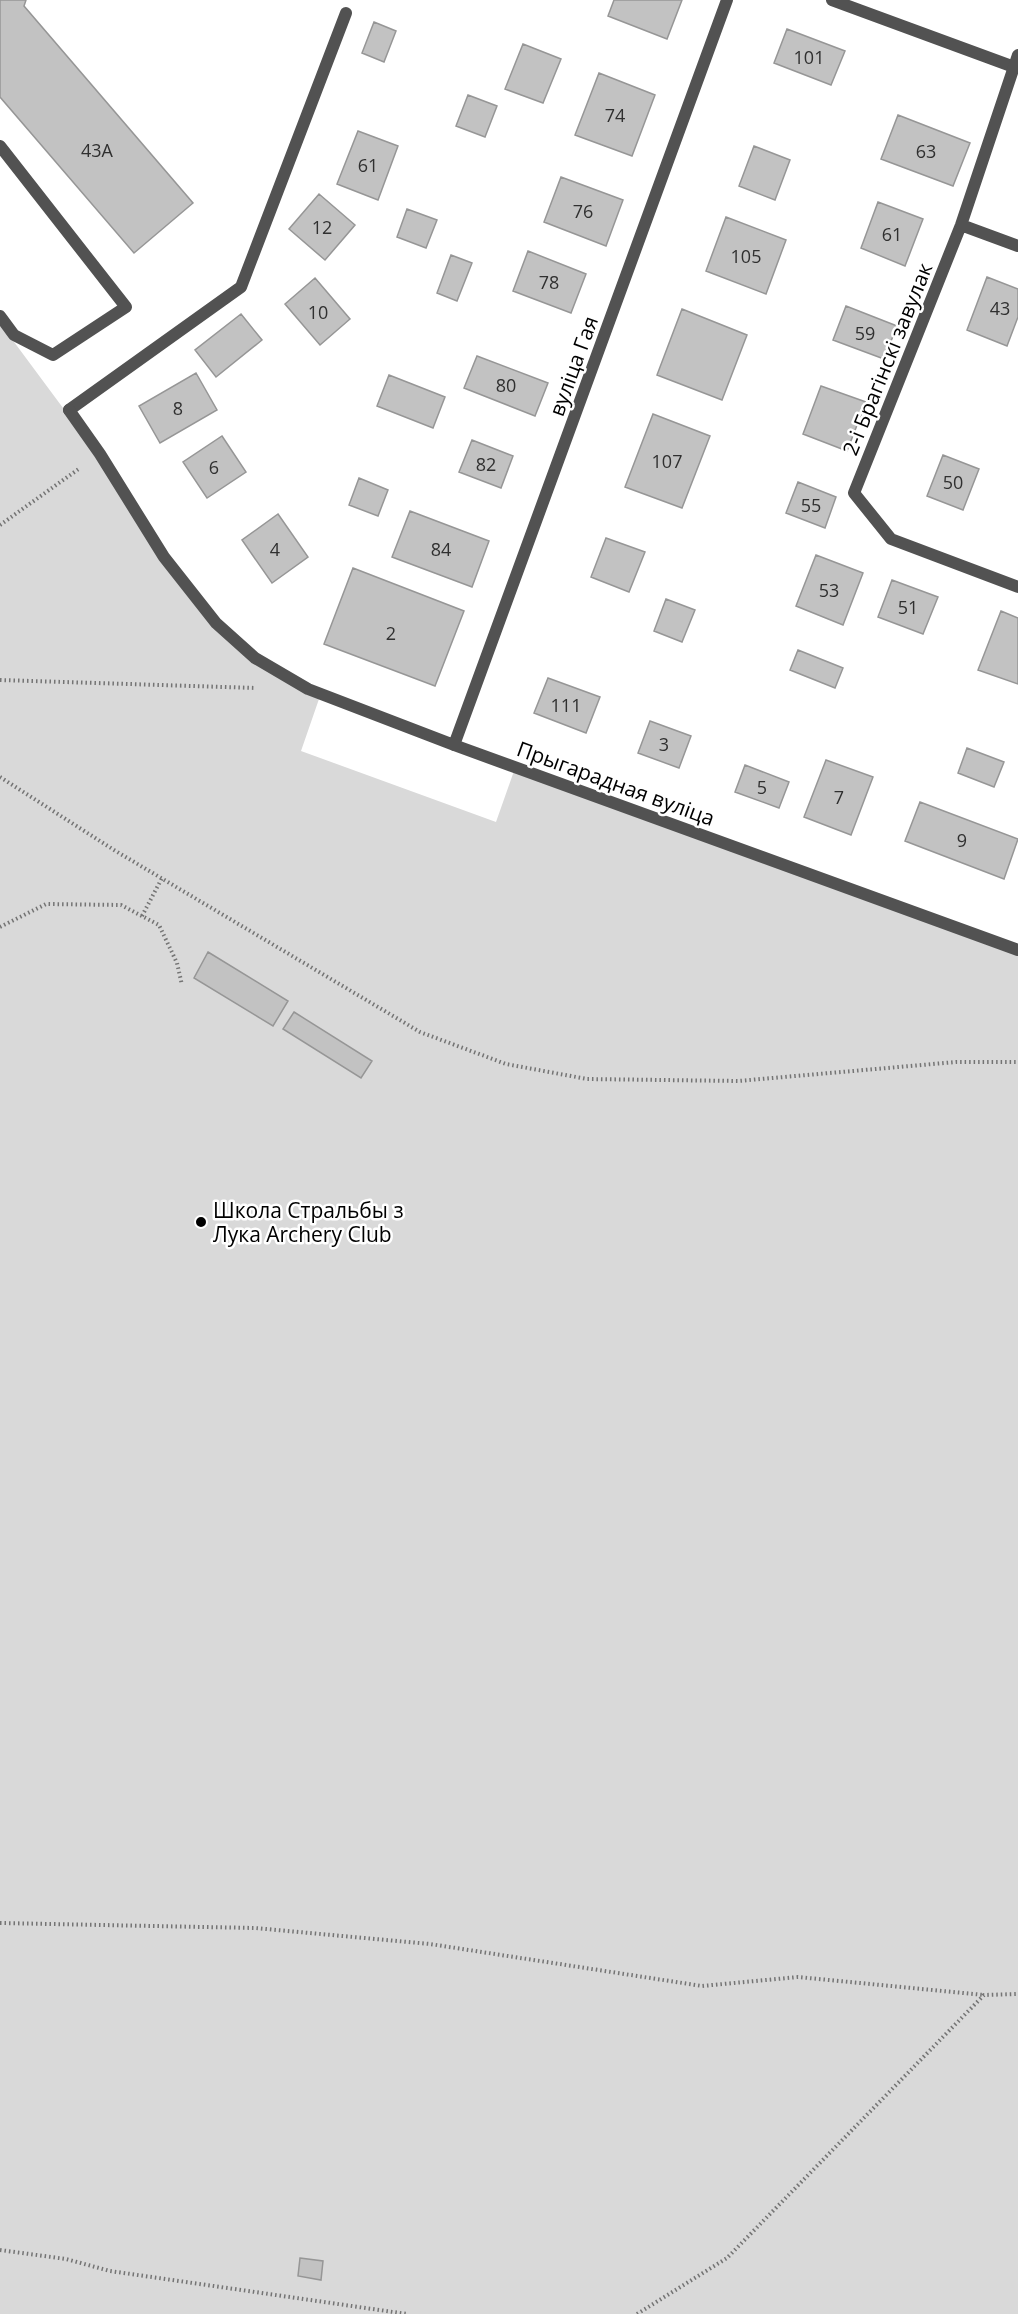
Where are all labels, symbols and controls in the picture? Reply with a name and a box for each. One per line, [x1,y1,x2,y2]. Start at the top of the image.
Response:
house number: 101 [794,45,824,69]
house number: 74 [605,103,625,127]
house number: 43А [81,138,114,162]
house number: 63 [916,139,936,163]
house number: 61 [358,153,378,177]
house number: 76 [573,199,593,223]
house number: 12 [312,215,332,239]
house number: 61 [882,222,902,246]
house number: 105 [731,244,761,268]
street label: 2-і Брагінскі завулак [836,259,938,459]
house number: 78 [539,270,559,294]
house number: 43 [990,296,1010,320]
house number: 10 [308,300,328,324]
street label: вуліца Гая [542,312,604,420]
house number: 59 [855,321,875,345]
house number: 80 [496,373,516,397]
house number: 8 [173,396,183,420]
house number: 107 [652,449,682,473]
house number: 82 [476,452,496,476]
house number: 6 [209,455,219,479]
house number: 50 [943,470,963,494]
house number: 55 [801,493,821,517]
house number: 4 [270,537,280,561]
house number: 84 [431,537,451,561]
house number: 53 [819,578,839,602]
house number: 51 [898,595,918,619]
house number: 2 [386,621,396,645]
house number: 111 [551,693,581,717]
house number: 3 [659,732,669,756]
street label: Прыгарадная вуліца [513,734,719,832]
house number: 5 [757,775,767,799]
house number: 7 [834,785,844,809]
house number: 9 [957,828,967,852]
place label: Школа Стральбы з Лука Archery Club [213,1196,404,1248]
marker: Школа Стральбы з Лука Archery Club [194,1215,208,1229]

